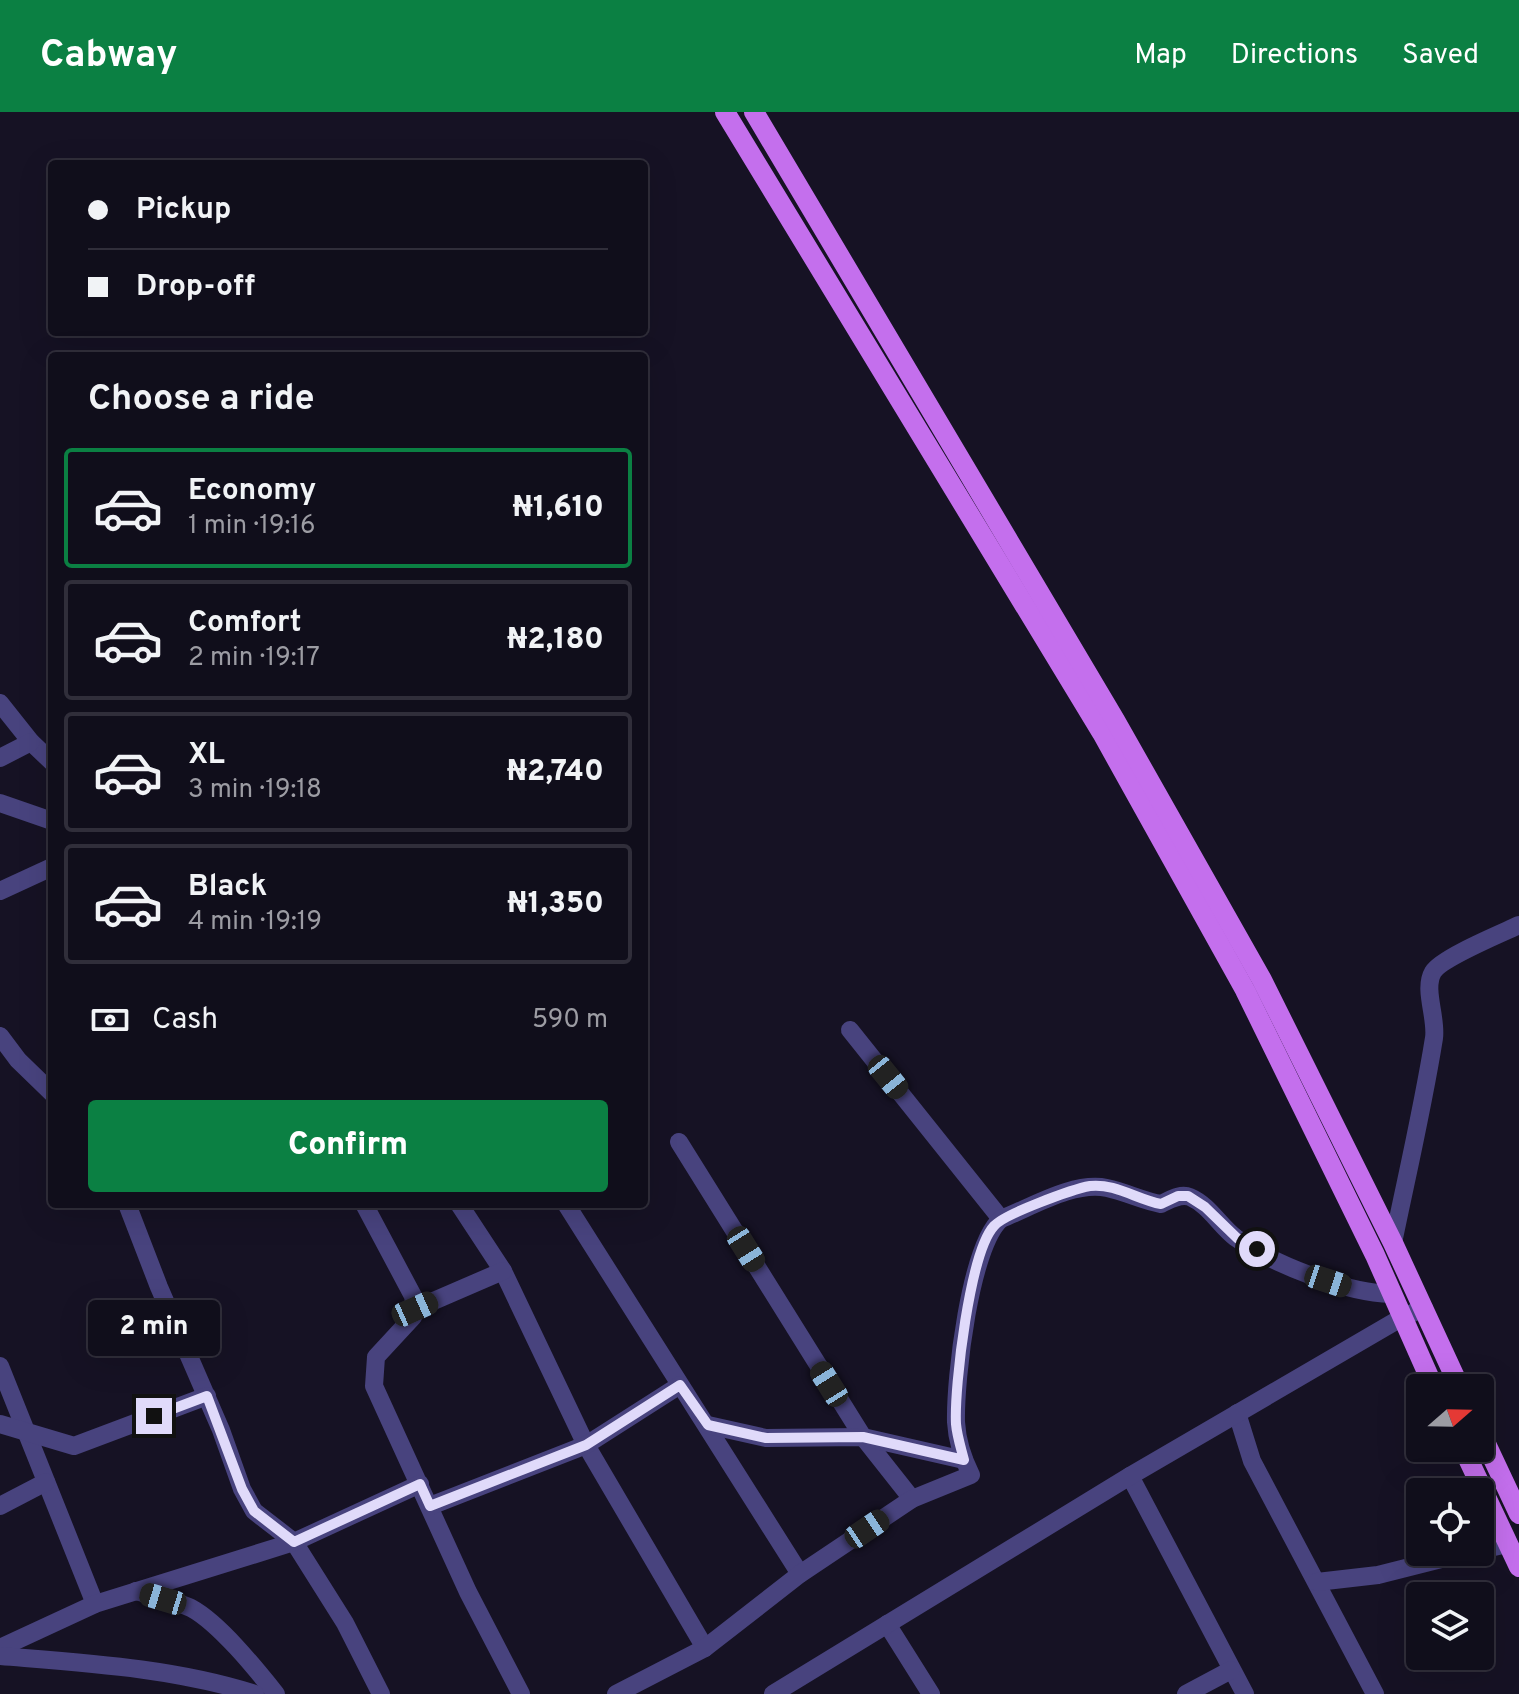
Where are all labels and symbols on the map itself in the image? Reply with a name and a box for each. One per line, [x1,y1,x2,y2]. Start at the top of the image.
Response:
car [864,1051,912,1103]
car [723,1222,769,1276]
route start [1239,1231,1275,1267]
car [1301,1262,1355,1300]
car [388,1288,442,1330]
callout: 2 min [88,1300,220,1356]
car [806,1357,852,1411]
north arrow [1406,1374,1494,1462]
route end [136,1398,172,1434]
car [840,1506,894,1552]
car [137,1581,189,1617]

